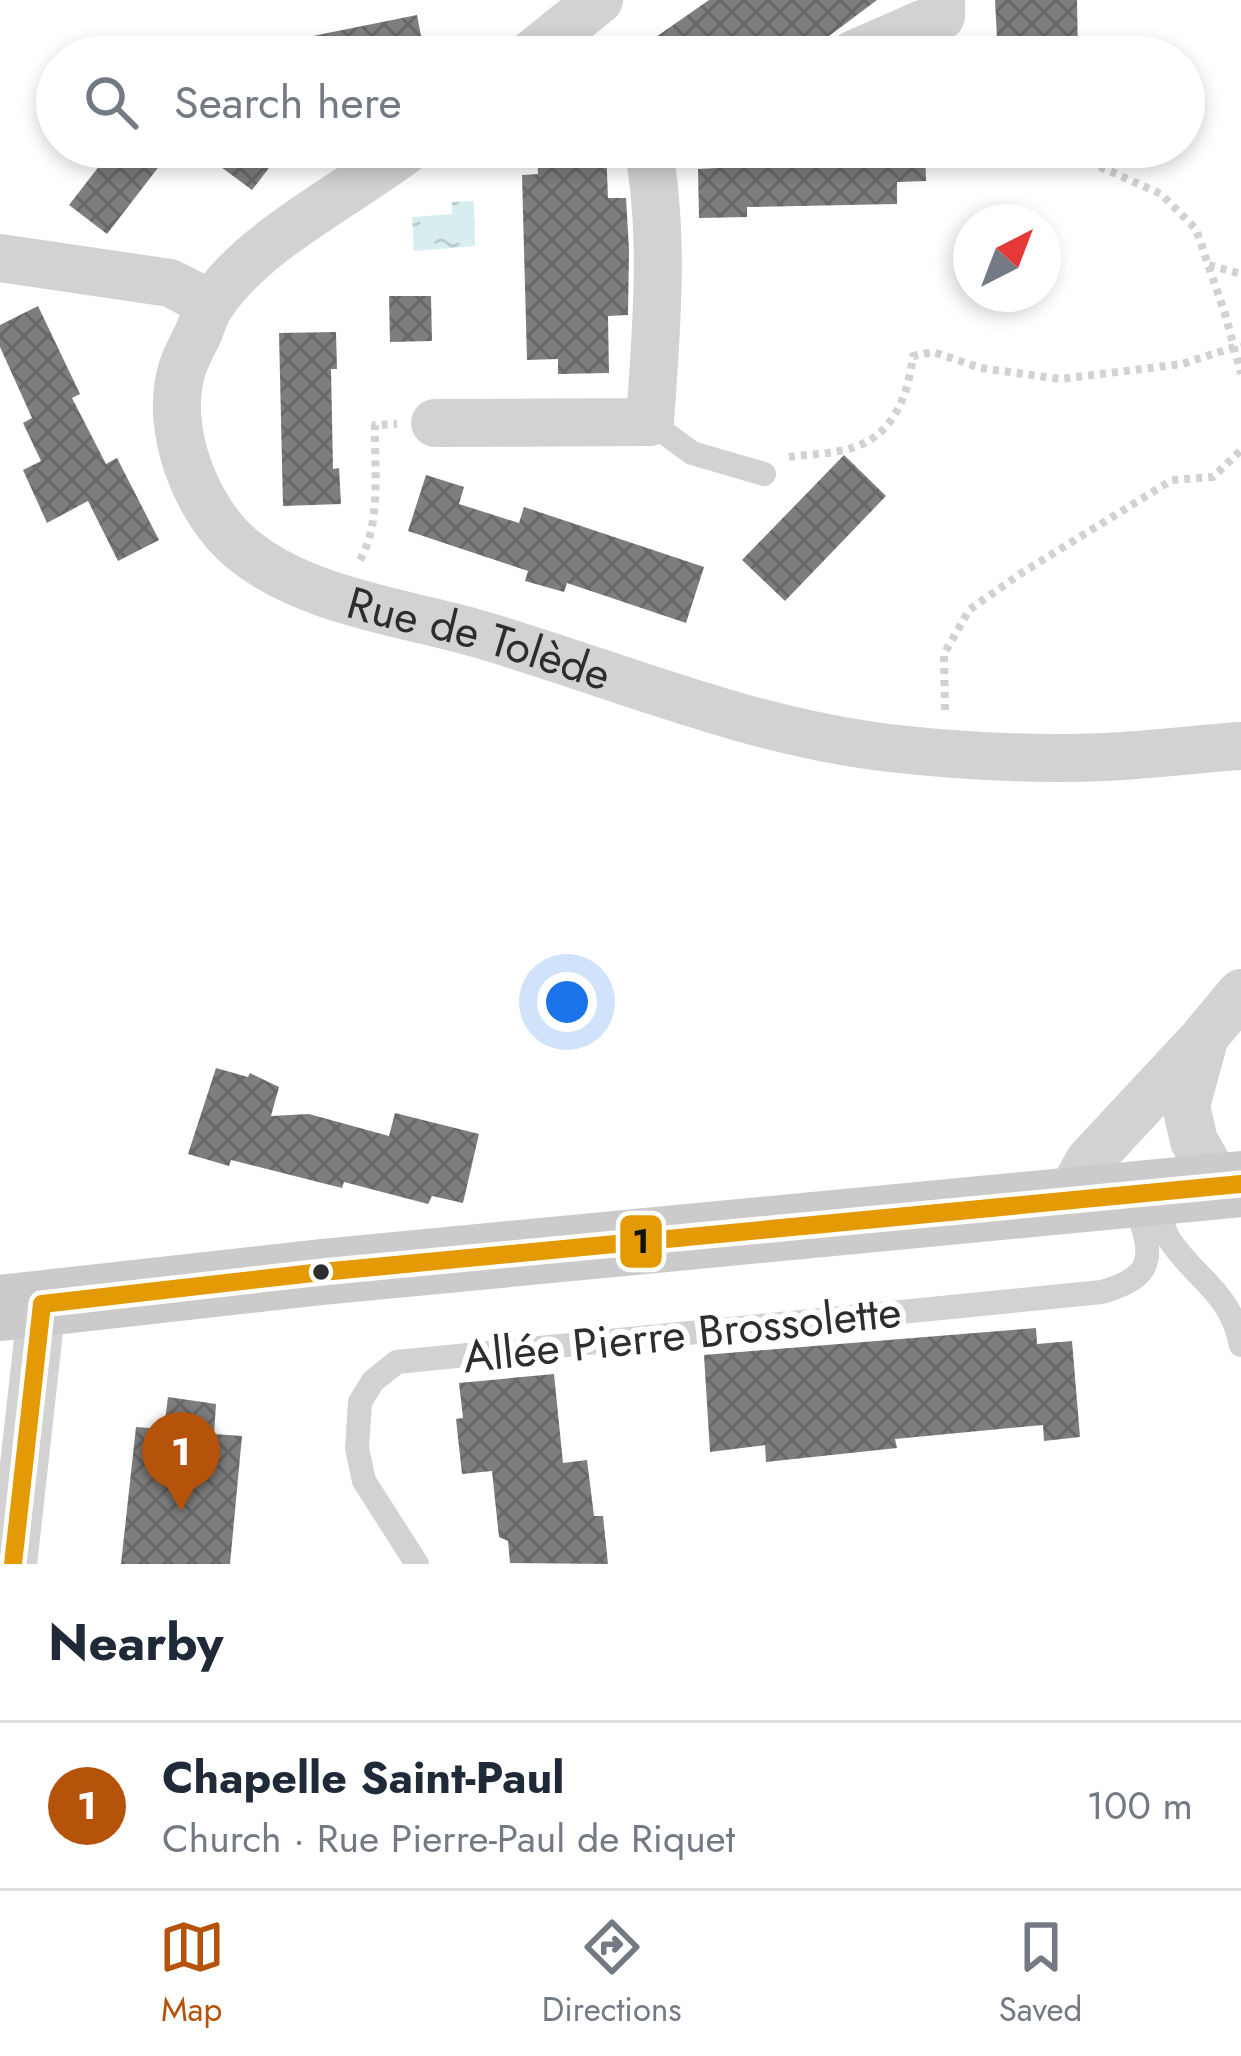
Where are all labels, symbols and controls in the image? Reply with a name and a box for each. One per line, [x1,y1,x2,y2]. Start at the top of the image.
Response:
search box [36,36,1205,168]
icon: search [78,69,144,135]
text: Search here [174,70,402,135]
north arrow [953,204,1061,312]
street label: Rue de Tolède [340,570,619,707]
your location [537,972,597,1032]
line badge: 1 [618,1213,664,1270]
text: 1 [633,1218,649,1265]
unlabelled marker [310,1261,332,1283]
street label: Allée Pierre Brossolette [460,1279,904,1389]
pin: 1 [142,1412,220,1511]
text: Nearby [48,1605,223,1679]
text: Chapelle Saint-Paul [162,1745,564,1810]
text: 1 [77,1777,97,1834]
text: 100 m [1087,1777,1193,1834]
text: Church · Rue Pierre-Paul de Riquet [162,1810,735,1867]
tab: Map [159,1914,225,2033]
tab: Directions [542,1914,682,2033]
tab: Saved [999,1914,1082,2033]

